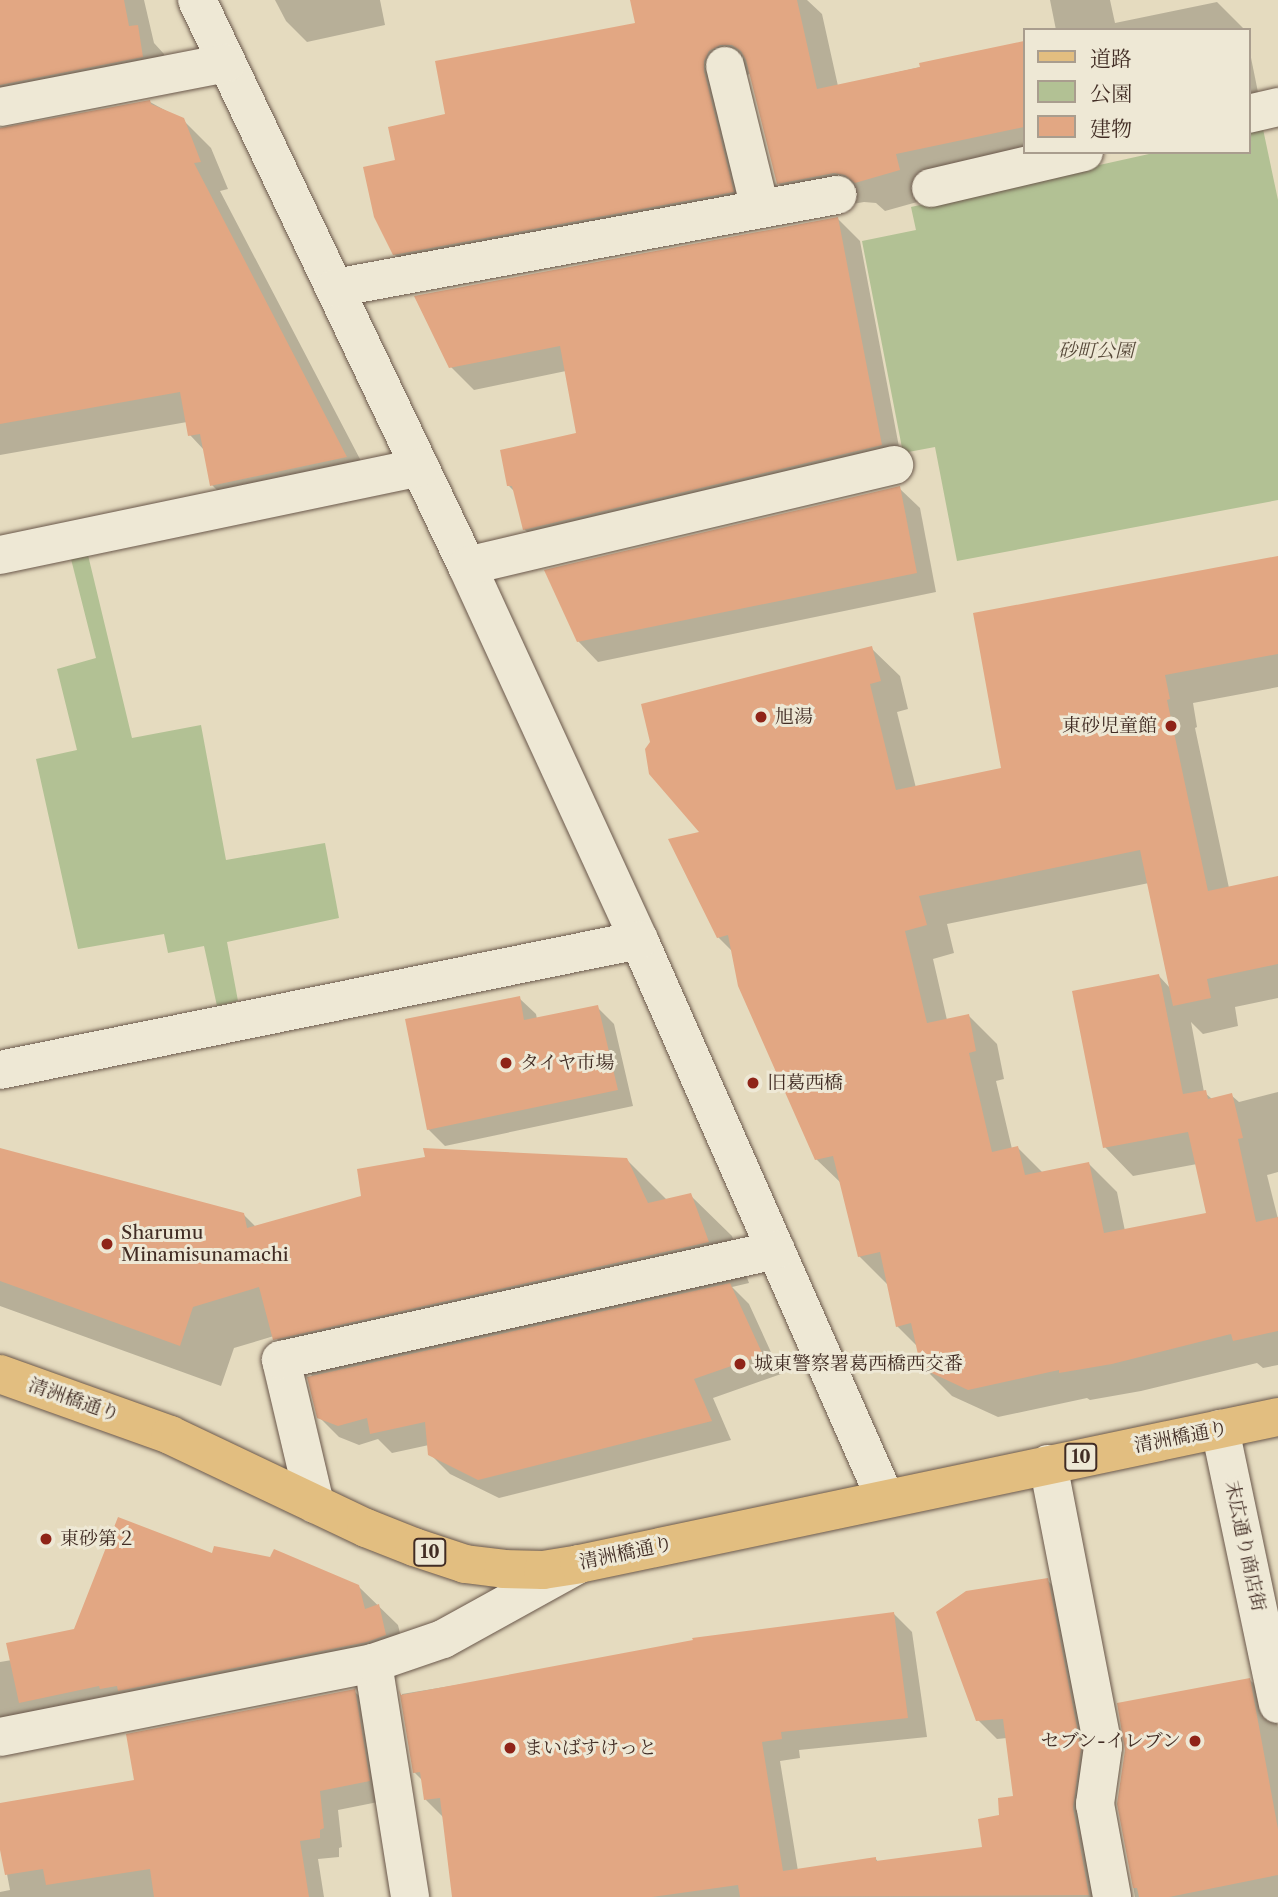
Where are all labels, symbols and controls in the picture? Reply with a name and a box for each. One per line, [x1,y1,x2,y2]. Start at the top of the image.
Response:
legend [1023,28,1250,154]
text: 道路 [1090,46,1132,71]
text: 公園 [1090,81,1132,106]
text: 建物 [1090,116,1132,141]
park label: 砂町公園 [1058,340,1134,362]
place label: 旭湯 [775,706,813,728]
marker: 旭湯 [753,709,769,725]
place label: 東砂児童館 [1062,715,1157,737]
marker: 東砂児童館 [1163,718,1179,734]
place label: タイヤ市場 [520,1052,615,1074]
marker: タイヤ市場 [498,1055,514,1071]
place label: 旧葛西橋 [767,1072,843,1094]
marker: 旧葛西橋 [745,1075,761,1091]
place label: Sharumu Minamisunamachi [121,1222,289,1266]
marker: Sharumu Minamisunamachi [99,1236,115,1252]
place label: 城東警察署葛西橋西交番 [754,1353,963,1375]
marker: 城東警察署葛西橋西交番 [732,1356,748,1372]
street label: 清洲橋通り [25,1374,123,1426]
street label: 清洲橋通り [1132,1417,1230,1457]
road number: 10 [1064,1442,1098,1472]
street label: 末広通り商店街 [1220,1479,1270,1613]
place label: 東砂第２ [60,1528,136,1550]
marker: 東砂第２ [38,1531,54,1547]
street label: 清洲橋通り [577,1532,675,1574]
road number: 10 [412,1538,448,1567]
place label: セブン-イレブン [1039,1730,1181,1752]
marker: セブン-イレブン [1187,1733,1203,1749]
place label: まいばすけっと [524,1737,657,1759]
marker: まいばすけっと [502,1740,518,1756]

